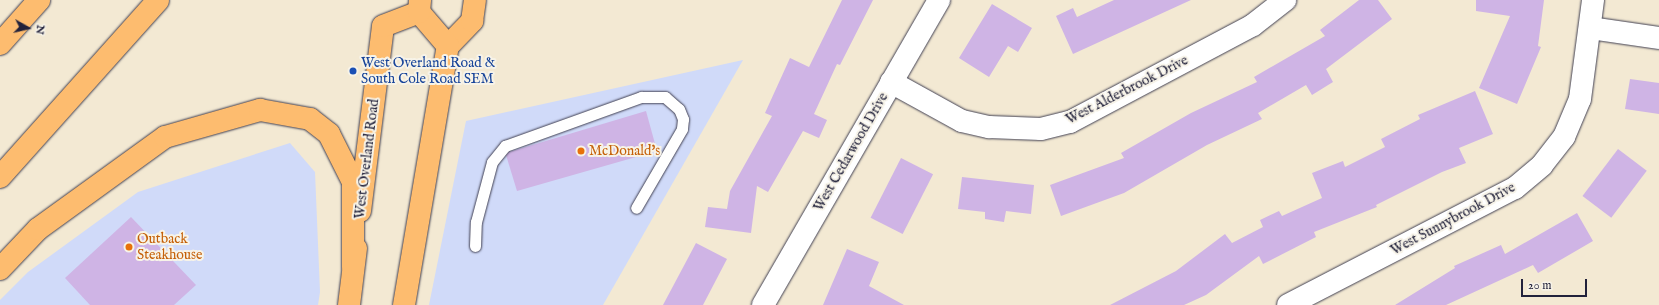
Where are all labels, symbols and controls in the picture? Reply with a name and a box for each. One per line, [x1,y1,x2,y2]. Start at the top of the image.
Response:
north arrow [8,8,48,48]
text: N [32,24,47,35]
street label: West Alderbrook Drive [1063,52,1191,128]
place label: West Overland Road & South Cole Road SEM [361,55,495,88]
marker: West Overland Road & South Cole Road SEM [348,66,358,76]
street label: West Cedarwood Drive [810,90,892,214]
street label: West Overland Road [351,98,383,220]
place label: McDonald's [589,143,660,159]
marker: McDonald's [576,146,586,156]
street label: West Sunnybrook Drive [1388,179,1518,259]
place label: Outback Steakhouse [137,231,202,264]
marker: Outback Steakhouse [124,242,134,252]
scale bar [1523,271,1589,297]
text: 20 m [1528,278,1551,293]

